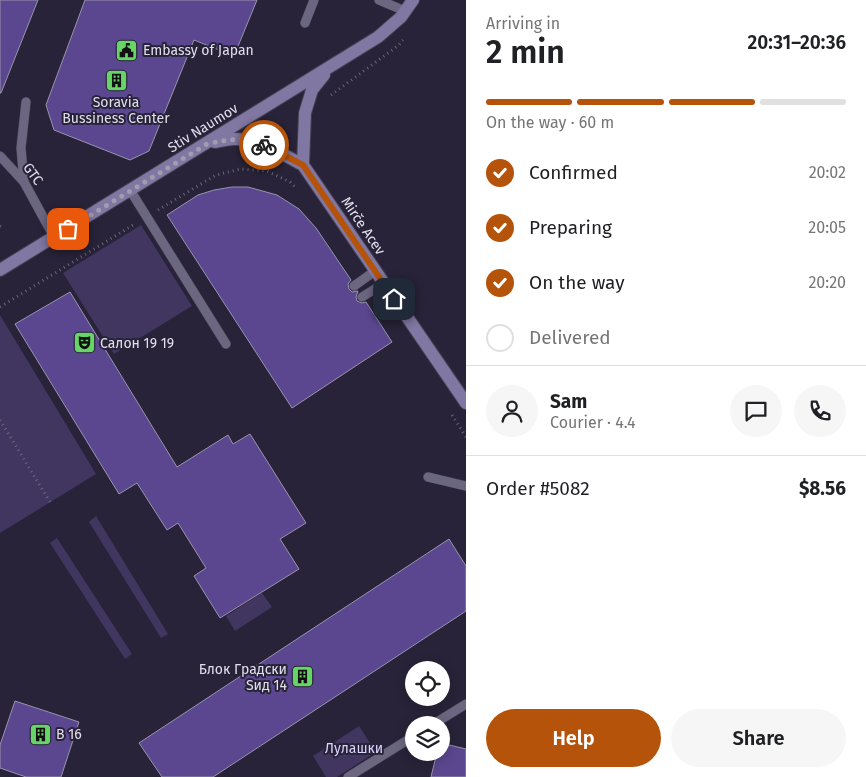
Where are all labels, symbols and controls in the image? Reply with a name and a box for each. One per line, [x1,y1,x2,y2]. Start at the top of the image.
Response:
text: Arriving in [486,14,560,33]
text: 20:31–20:36 [748,31,846,54]
text: 2 min [486,33,565,71]
public building icon: Embassy of Japan [115,38,139,62]
place label: Embassy of Japan [143,42,254,59]
building icon: Soravia Bussiness Center [104,68,128,92]
place label: Soravia Bussiness Center [62,94,170,127]
street label: Stiv Naumov [165,100,241,156]
text: On the way · 60 m [486,113,614,132]
courier [239,120,289,170]
icon: bike [250,131,278,159]
icon: check [486,159,514,187]
street label: GTC [19,160,47,188]
text: Confirmed [529,161,618,184]
text: 20:02 [809,163,846,182]
street label: Mirče Acev [337,194,389,258]
pin [47,208,89,250]
icon: check [486,214,514,242]
icon: bag [54,215,82,243]
text: Preparing [529,216,612,239]
text: 20:05 [808,218,846,237]
icon: check [486,269,514,297]
text: On the way [529,271,625,294]
text: 20:20 [808,273,846,292]
pin [373,278,415,320]
icon: home [380,285,408,313]
text: Delivered [529,326,611,349]
theatre icon: Салон 19 19 [72,331,96,355]
place label: Салон 19 19 [100,335,174,352]
button: person [486,385,538,437]
button: chat [730,385,782,437]
button: phone [794,385,846,437]
text: Sam [550,390,587,413]
text: Courier · 4.4 [550,413,636,432]
text: Order #5082 [486,477,590,500]
text: $8.56 [799,477,846,500]
place label: Блок Градски Sид 14 [199,661,288,694]
map controls [405,661,450,761]
button: locate [405,661,450,706]
building icon: Блок Градски Sид 14 [291,665,315,689]
button: Help [486,709,661,767]
button: Share [671,709,846,767]
button: layers [405,716,450,761]
building icon: B 16 [28,722,52,746]
place label: B 16 [56,726,82,743]
park label: Лулашки [325,740,383,757]

